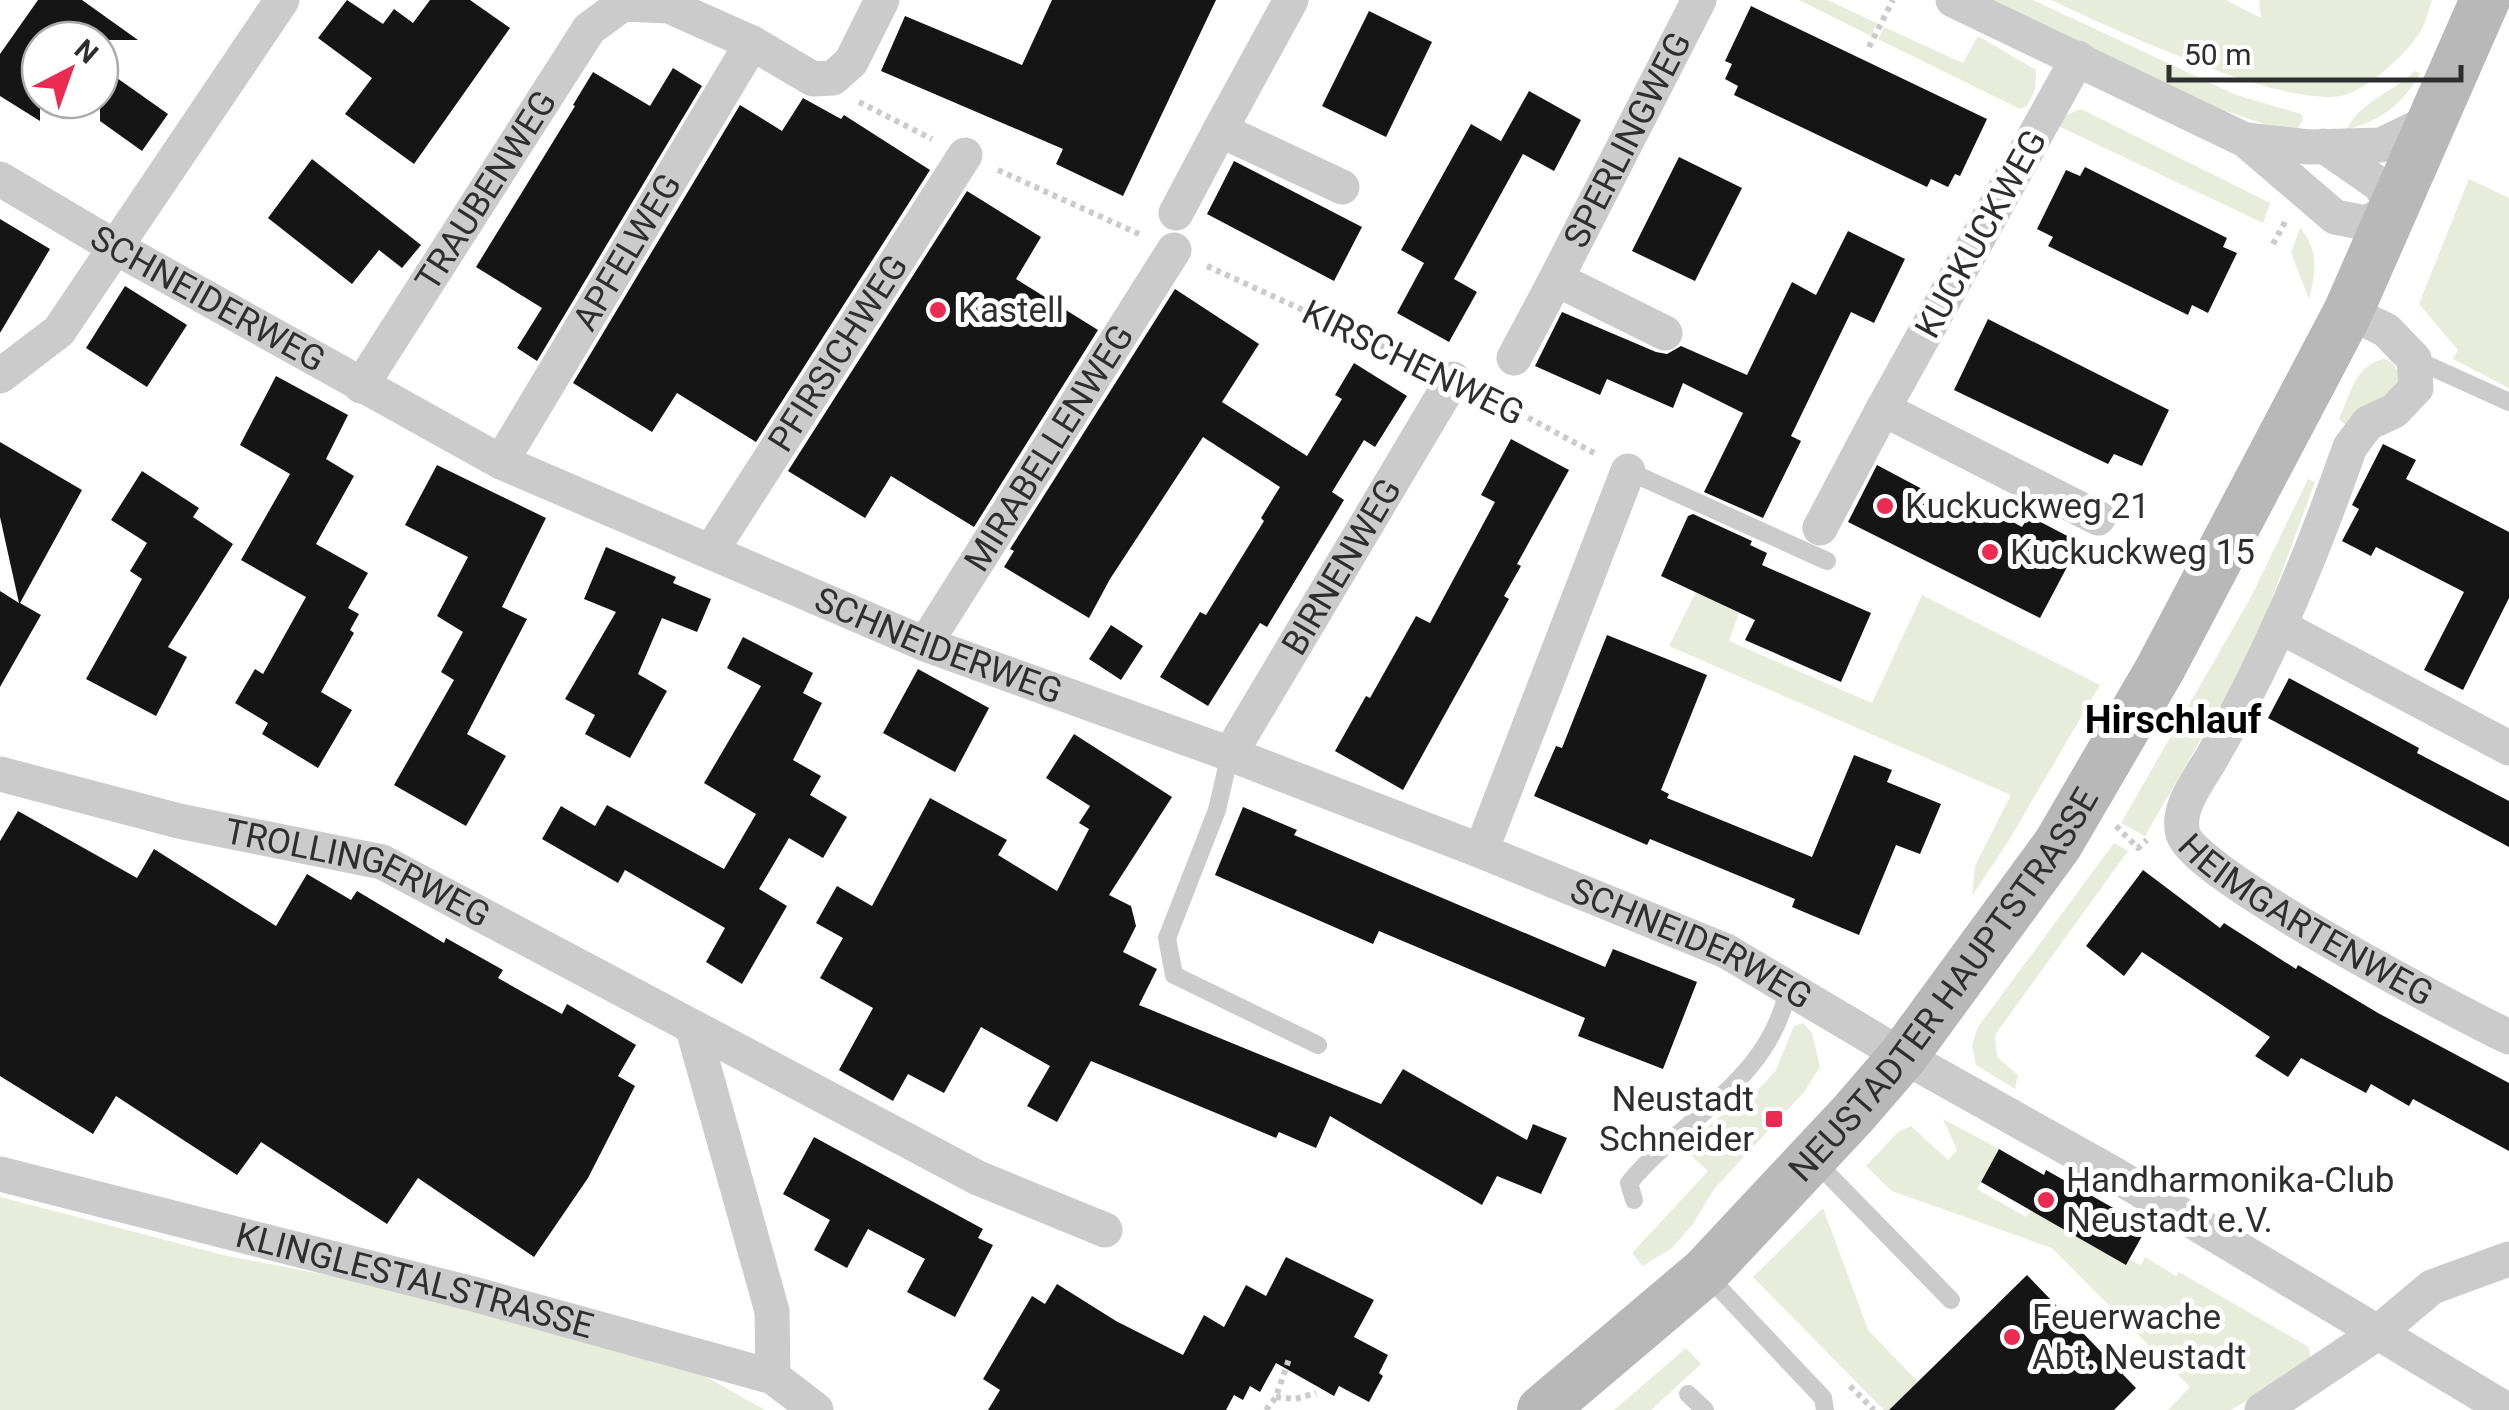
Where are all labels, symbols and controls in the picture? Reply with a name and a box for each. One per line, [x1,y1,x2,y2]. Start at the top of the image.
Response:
north arrow [20,20,120,120]
scale bar [2169,20,2462,82]
street label: SPERLINGWEG [1555,25,1699,254]
text: N [68,33,104,70]
text: 50 m [2184,37,2251,72]
street label: TRAUBENWEG [407,83,565,298]
street label: KUCKUCKWEG [1907,123,2055,345]
street label: APFELWEG [564,166,690,338]
street label: SCHNEIDERWEG [83,217,332,380]
street label: PFIRSICHWEG [760,247,916,459]
place label: Kastell [958,290,1064,331]
street label: KIRSCHENWEG [1296,292,1530,434]
marker: Kastell [927,299,949,321]
street label: MIRABELLENWEG [956,317,1142,579]
street label: BIRNENWEG [1273,471,1410,662]
place label: Kuckuckweg 21 [1905,486,2150,527]
marker: Kuckuckweg 21 [1874,495,1896,517]
place label: Kuckuckweg 15 [2010,532,2255,573]
marker: Kuckuckweg 15 [1979,541,2001,563]
street label: SCHNEIDERWEG [809,579,1068,712]
district label: Hirschlauf [2085,698,2262,742]
street label: NEUSTADTER HAUPTSTRASSE [1780,781,2107,1190]
street label: TROLLINGERWEG [221,810,497,936]
street label: HEIMGARTENWEG [2170,825,2440,1015]
street label: SCHNEIDERWEG [1565,869,1819,1018]
place label: Neustadt Schneider [1599,1079,1754,1160]
marker: Neustadt Schneider [1763,1108,1785,1130]
place label: Handharmonika-Club Neustadt e.V. [2066,1160,2394,1241]
marker: Handharmonika-Club Neustadt e.V. [2035,1189,2057,1211]
street label: KLINGLESTALSTRASSE [232,1214,598,1347]
place label: Feuerwache Abt. Neustadt [2032,1297,2246,1378]
marker: Feuerwache Abt. Neustadt [2001,1326,2023,1348]

